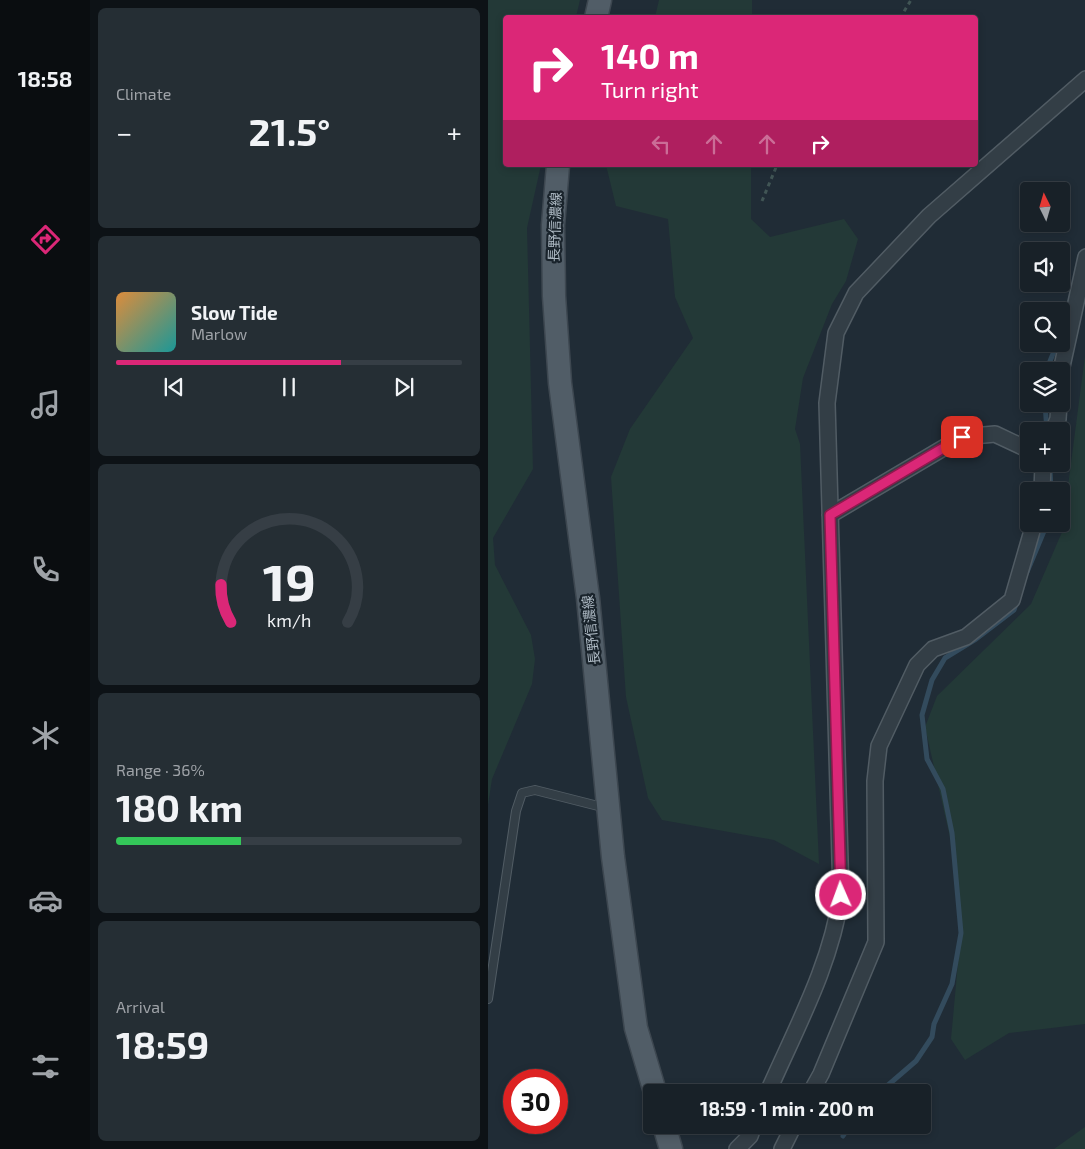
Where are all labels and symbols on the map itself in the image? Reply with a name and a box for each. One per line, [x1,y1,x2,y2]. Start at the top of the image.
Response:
north arrow [1020,182,1070,232]
street label: 長野信濃線 [545,192,564,262]
pin [941,416,983,458]
street label: 長野信濃線 [578,594,603,666]
position arrow [814,868,866,920]
speed limit sign: 30 [503,1069,568,1134]

